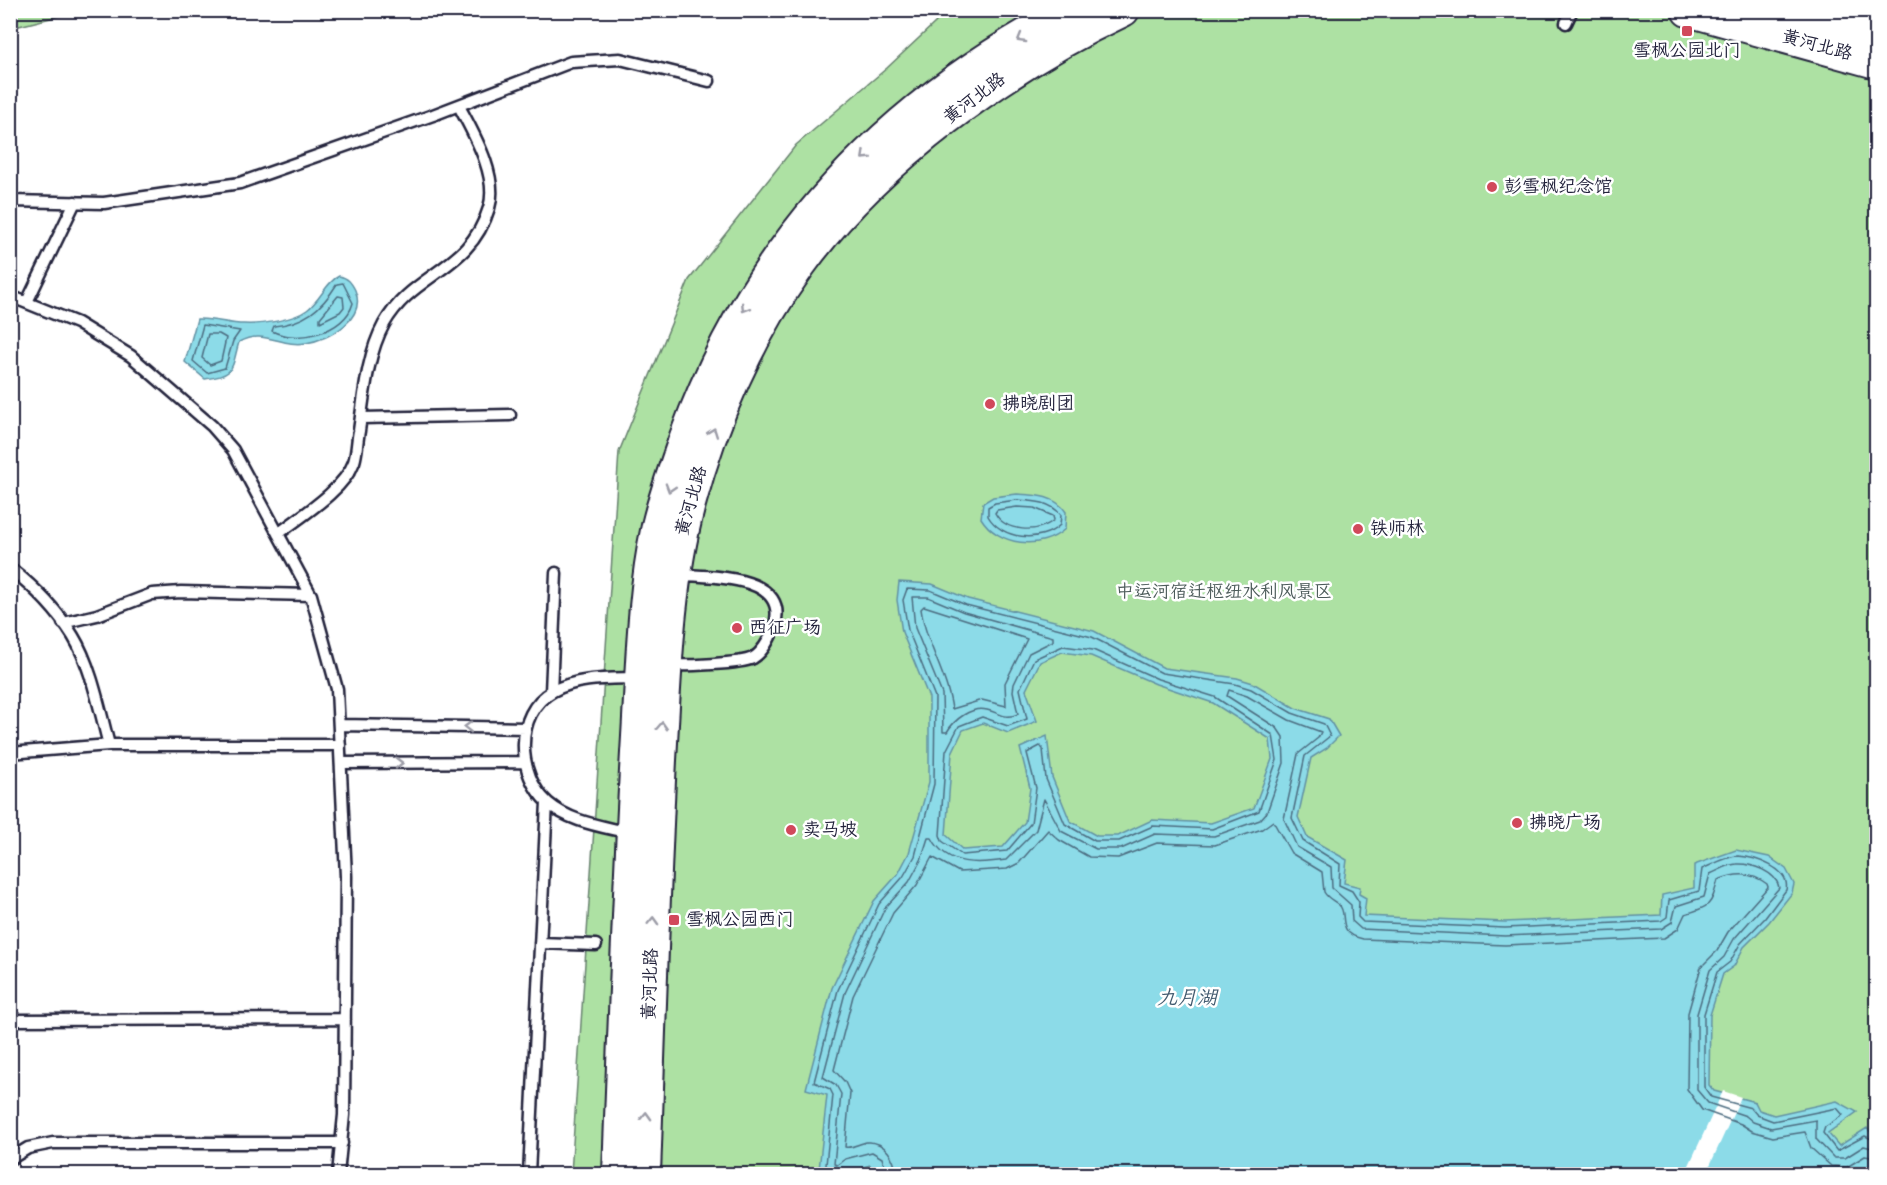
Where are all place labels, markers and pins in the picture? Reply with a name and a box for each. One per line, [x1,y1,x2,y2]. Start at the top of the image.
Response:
marker: 雪枫公园北门 [1680,24,1694,38]
place label: 雪枫公园北门 [1633,37,1741,66]
place label: 彭雪枫纪念馆 [1504,173,1612,202]
marker: 彭雪枫纪念馆 [1485,180,1499,194]
place label: 拂晓剧团 [1002,390,1074,419]
marker: 拂晓剧团 [983,397,997,411]
place label: 铁师林 [1370,515,1424,544]
marker: 铁师林 [1351,522,1365,536]
place label: 西征广场 [749,614,821,643]
marker: 西征广场 [730,621,744,635]
place label: 拂晓广场 [1529,809,1601,838]
place label: 卖马坡 [803,816,857,845]
marker: 拂晓广场 [1510,816,1524,830]
marker: 卖马坡 [784,823,798,837]
place label: 雪枫公园西门 [686,906,794,935]
marker: 雪枫公园西门 [667,913,681,927]

